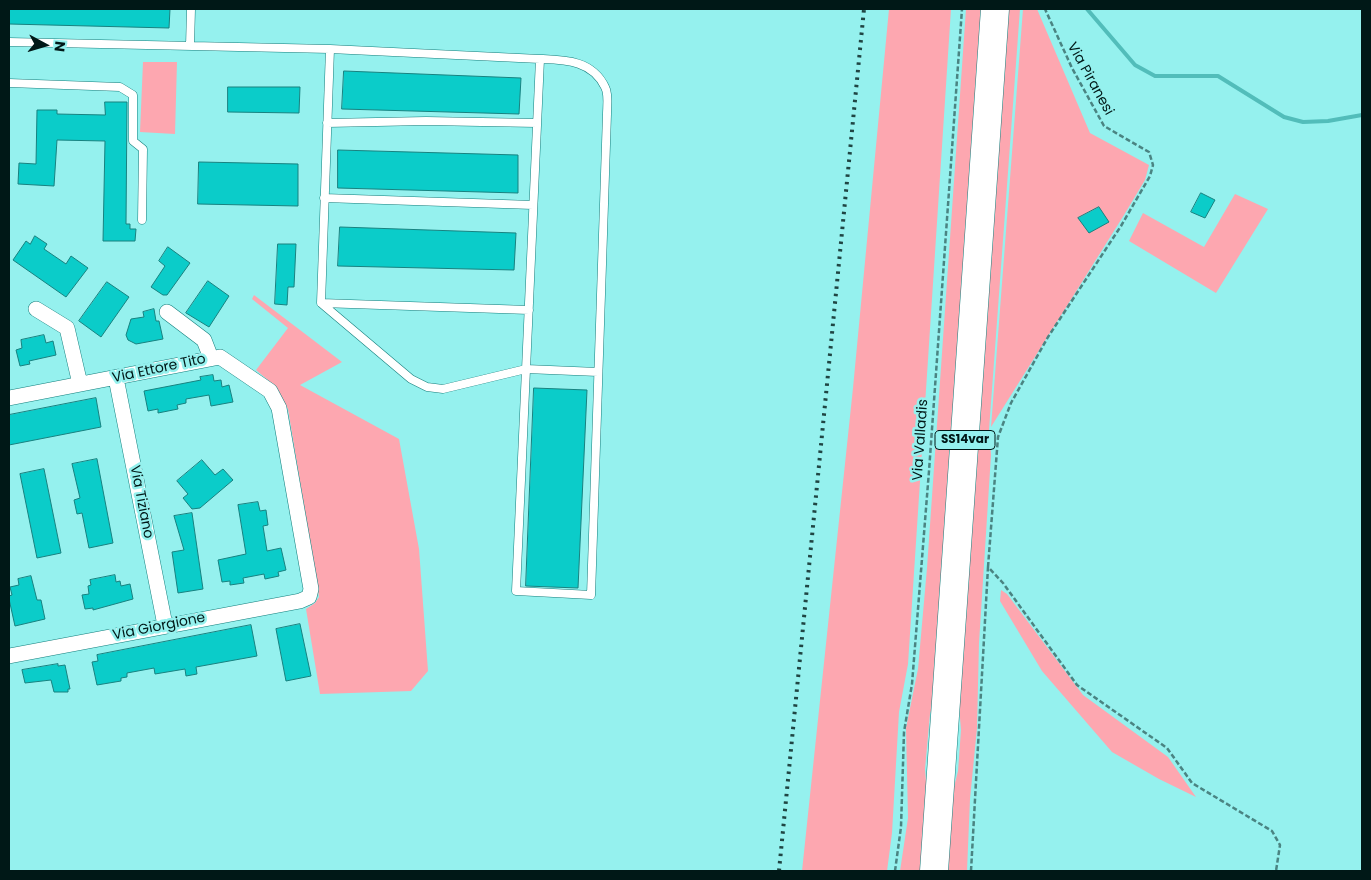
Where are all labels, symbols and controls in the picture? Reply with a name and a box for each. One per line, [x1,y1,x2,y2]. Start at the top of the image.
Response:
north arrow [20,20,70,70]
text: N [49,40,70,53]
street label: Via Piranesi [1063,40,1117,118]
street label: Via Ettore Tito [111,351,207,387]
street label: Via Valladis [910,399,932,481]
road number: SS14var [935,430,995,450]
street label: Via Tiziano [126,464,156,540]
street label: Via Giorgione [111,610,207,644]

